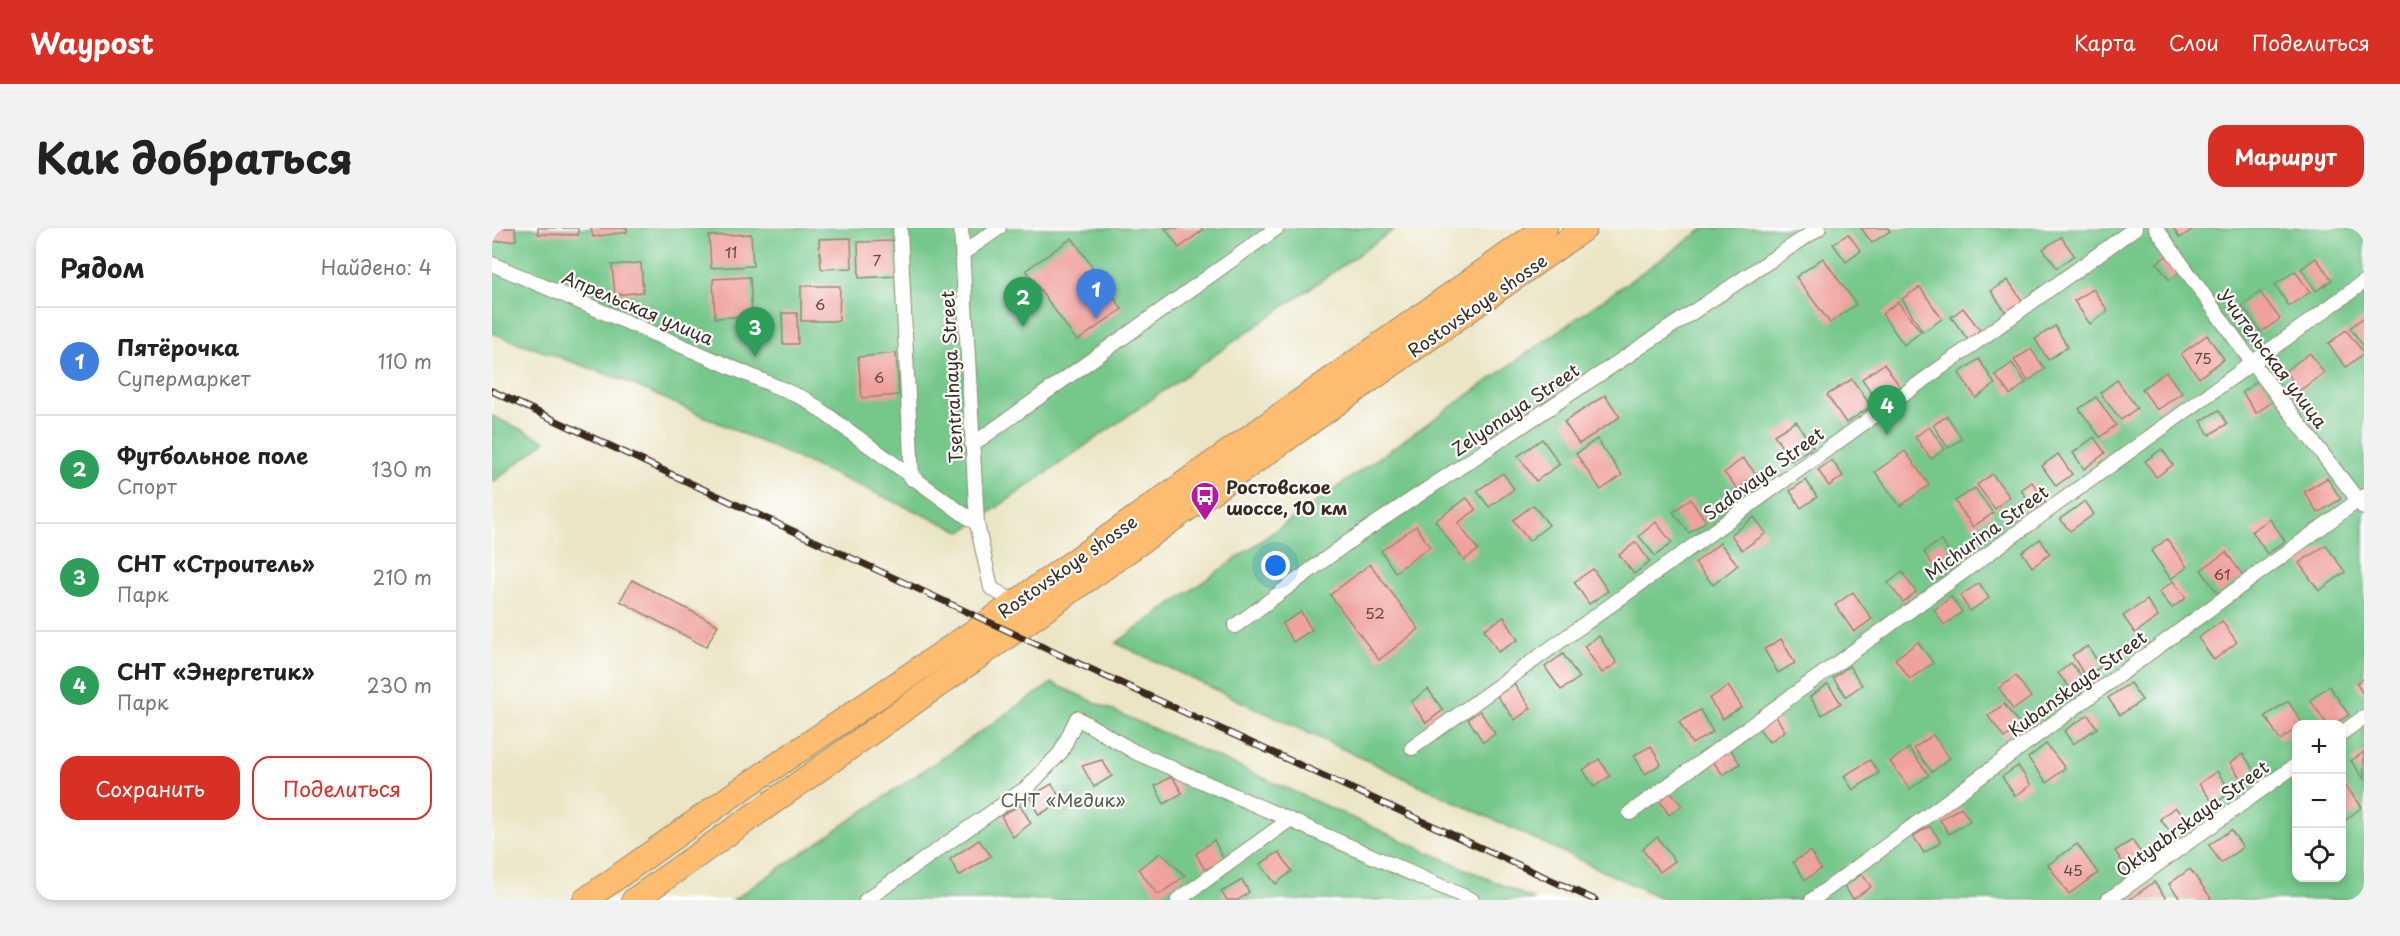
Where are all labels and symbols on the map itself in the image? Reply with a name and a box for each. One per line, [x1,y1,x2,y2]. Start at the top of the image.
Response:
house number: 11 [725,240,737,263]
street label: Rostovskoye shosse [1402,247,1552,363]
house number: 7 [873,248,882,271]
street label: Апрельская улица [558,263,719,351]
pin: 1 [1076,270,1116,319]
pin: 2 [1004,278,1042,327]
street label: Учительская улица [2212,283,2335,434]
street label: Tsentralnaya Street [933,290,969,464]
house number: 6 [815,292,825,315]
pin: 3 [736,308,774,357]
house number: 75 [2194,346,2212,369]
street label: Zelyonaya Street [1446,356,1584,462]
house number: 6 [874,365,884,388]
pin: 4 [1868,386,1906,435]
street label: Sadovaya Street [1697,420,1829,526]
place label: Ростовское шоссе, 10 км [1226,473,1347,521]
street label: Michurina Street [1919,478,2053,586]
bus stop icon: Ростовское шоссе, 10 км [1189,480,1221,522]
street label: Rostovskoye shosse [992,508,1142,624]
your location [1261,551,1290,580]
house number: 61 [2214,562,2230,585]
house number: 52 [1365,601,1385,624]
street label: Kubanskaya Street [2002,623,2152,743]
street label: Oktyabrskaya Street [2110,753,2274,883]
park label: СНТ «Медик» [1000,786,1126,813]
house number: 45 [2063,858,2083,881]

